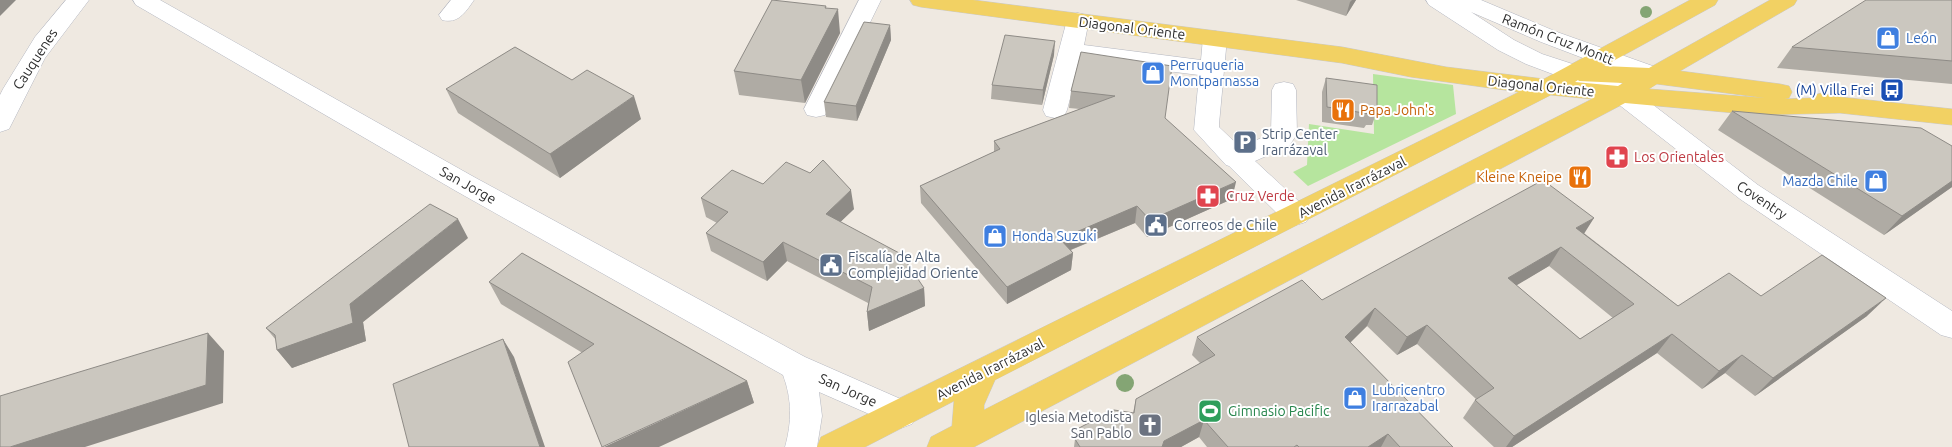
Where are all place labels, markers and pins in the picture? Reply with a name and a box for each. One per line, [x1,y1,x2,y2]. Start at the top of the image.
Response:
shop icon: León [1875,25,1901,51]
place label: León [1906,30,1937,46]
place label: Perruqueria Montparnassa [1170,57,1259,89]
shop icon: Perruqueria Montparnassa [1140,60,1166,86]
bus stop icon: (M) Villa Frei [1879,77,1905,103]
place label: (M) Villa Frei [1796,82,1874,98]
restaurant icon: Papa John's [1330,97,1356,123]
place label: Papa John's [1360,102,1434,118]
place label: Strip Center Irarrázaval [1262,126,1338,158]
parking icon: Strip Center Irarrázaval [1232,129,1258,155]
pharmacy icon: Los Orientales [1604,144,1630,170]
place label: Los Orientales [1634,149,1724,165]
restaurant icon: Kleine Kneipe [1567,164,1593,190]
shop icon: Mazda Chile [1863,168,1889,194]
place label: Kleine Kneipe [1476,169,1562,185]
place label: Mazda Chile [1782,173,1858,189]
pharmacy icon: Cruz Verde [1195,183,1221,209]
place label: Cruz Verde [1226,188,1295,204]
public building icon: Correos de Chile [1143,212,1169,238]
place label: Correos de Chile [1174,217,1277,233]
shop icon: Honda Suzuki [982,223,1008,249]
place label: Honda Suzuki [1012,228,1097,244]
place label: Fiscalía de Alta Complejidad Oriente [848,249,979,281]
public building icon: Fiscalía de Alta Complejidad Oriente [818,252,844,278]
place label: Lubricentro Irarrazabal [1372,382,1445,414]
shop icon: Lubricentro Irarrazabal [1342,385,1368,411]
sports icon: Gimnasio Pacific [1197,398,1223,424]
place label: Gimnasio Pacific [1228,403,1330,419]
place label: Iglesia Metodista San Pablo [1025,409,1132,441]
church icon: Iglesia Metodista San Pablo [1137,412,1163,438]

